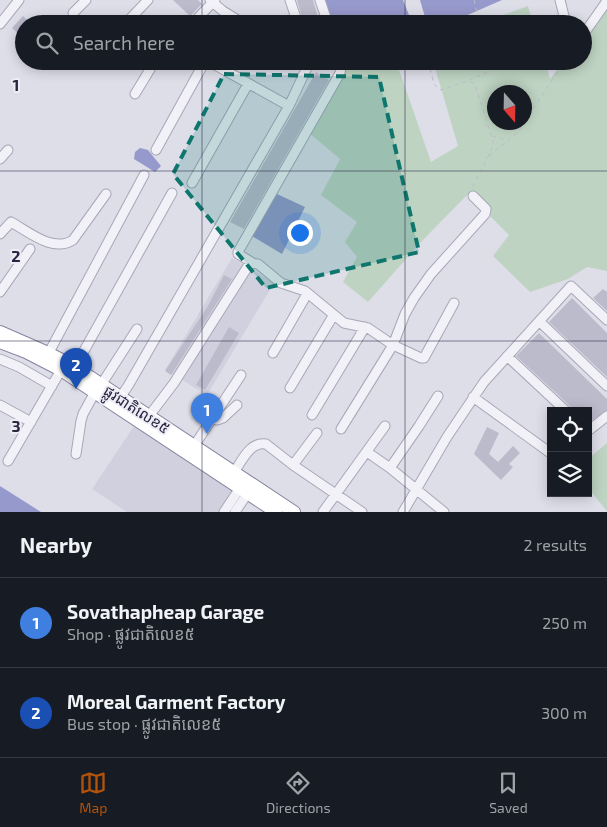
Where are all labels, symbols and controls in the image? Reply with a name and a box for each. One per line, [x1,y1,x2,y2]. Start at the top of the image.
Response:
search box [15,15,592,70]
icon: search [33,29,61,57]
text: Search here [73,31,175,54]
text: 1 [13,75,19,94]
north arrow [487,85,532,130]
your location [287,220,313,246]
text: 2 [11,246,21,265]
pin: 2 [60,348,92,389]
street label: ផ្លូវជាតិលេខ៥ [98,381,173,442]
pin: 1 [191,393,223,434]
map controls [547,407,592,497]
button: locate [547,407,592,452]
text: 3 [11,416,21,435]
button: layers [547,452,592,497]
text: Nearby [20,532,92,557]
text: 2 results [524,535,587,554]
text: Sovathapheap Garage [67,600,264,623]
text: 1 [33,613,39,632]
text: 250 m [542,613,587,632]
text: Shop · ផ្លូវជាតិលេខ៥ [67,624,195,643]
text: Moreal Garment Factory [67,690,286,713]
text: 2 [31,703,41,722]
text: 300 m [541,703,587,722]
text: Bus stop · ផ្លូវជាតិលេខ៥ [67,714,221,733]
tab: Map [79,769,107,816]
tab: Directions [266,769,331,816]
tab: Saved [489,769,528,816]

